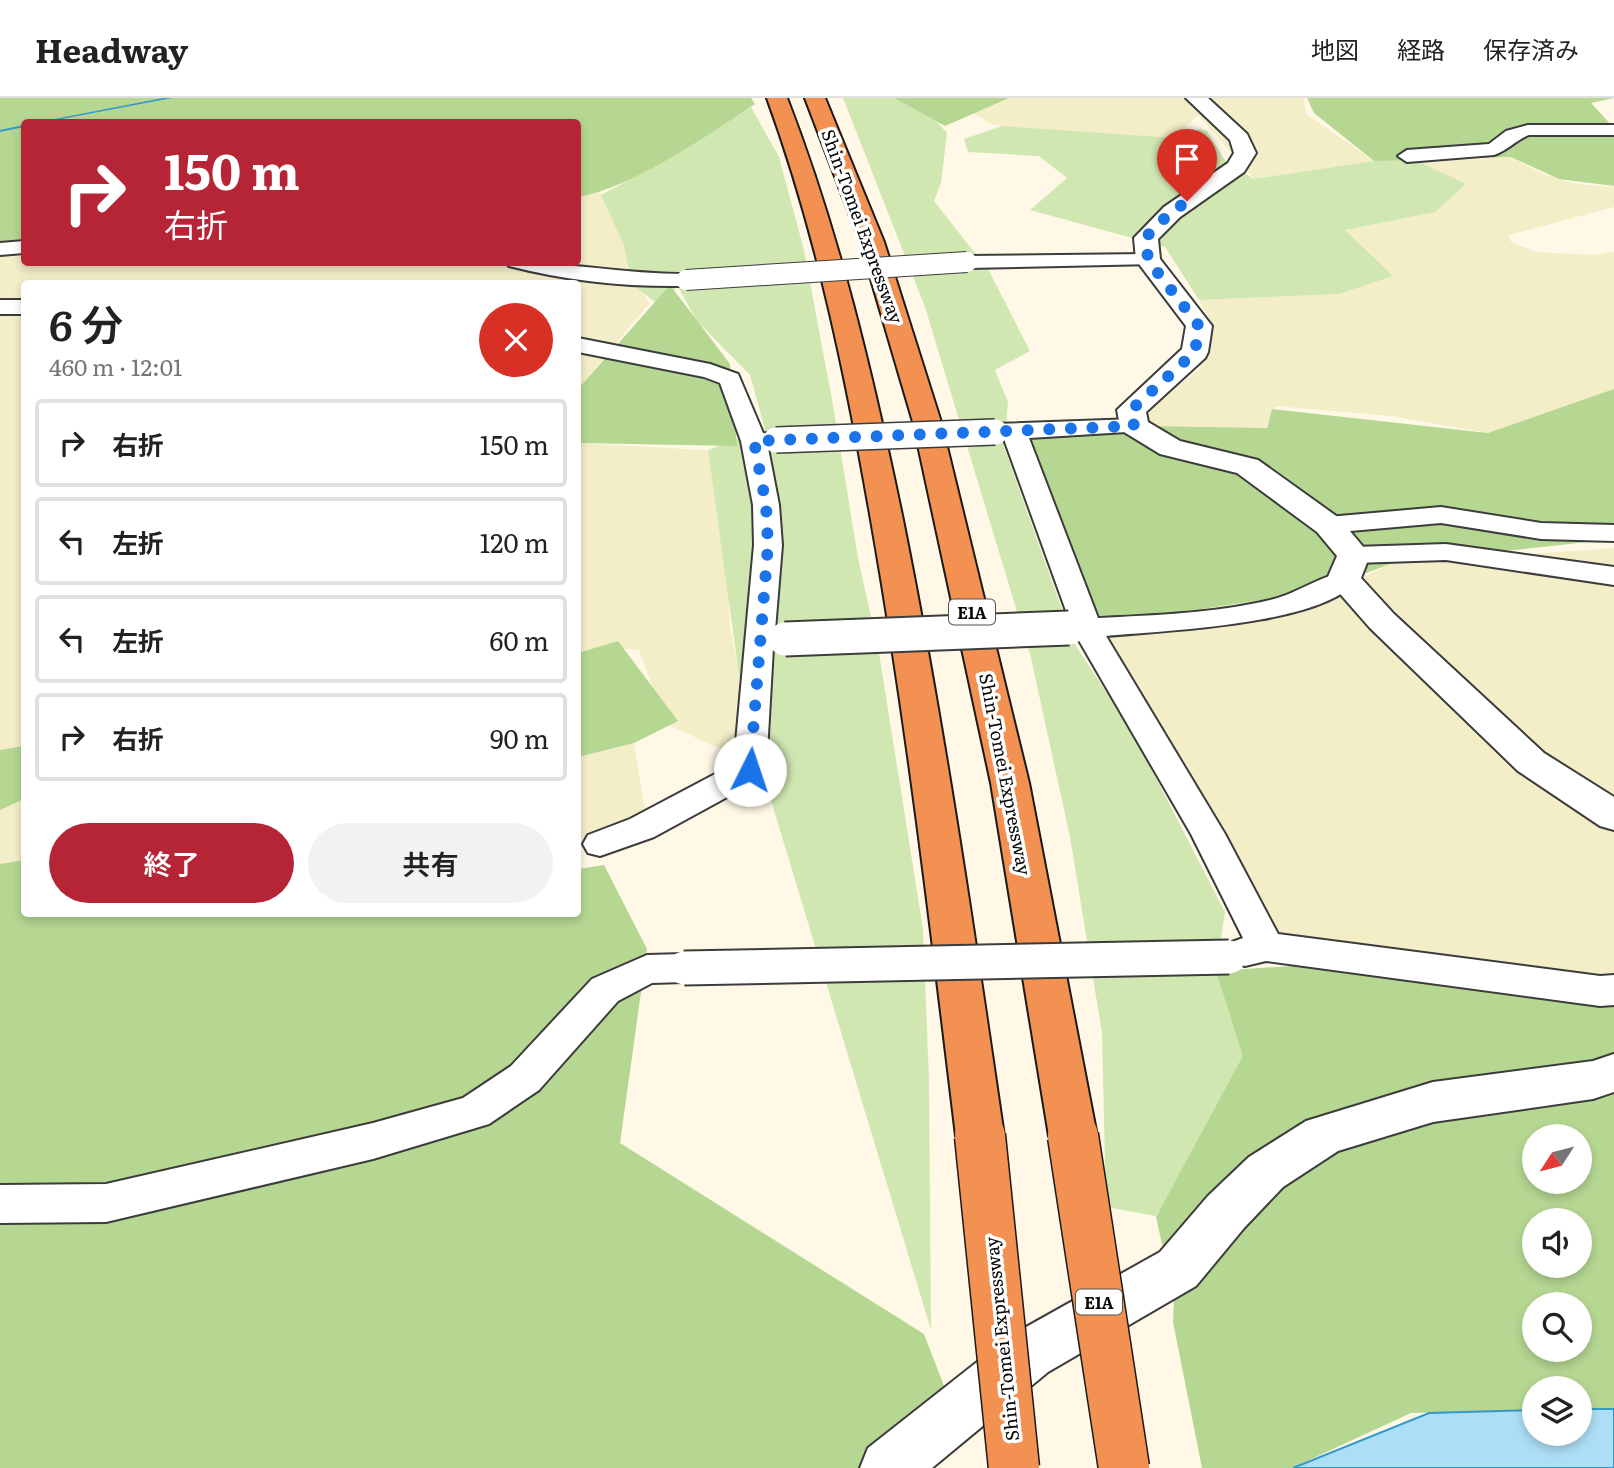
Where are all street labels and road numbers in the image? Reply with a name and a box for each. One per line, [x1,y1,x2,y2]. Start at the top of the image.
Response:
street label: Shin-Tomei Expressway [815,125,911,328]
road number: E1A [949,600,995,624]
street label: Shin-Tomei Expressway [973,671,1039,878]
street label: Shin-Tomei Expressway [977,1235,1025,1442]
road number: E1A [1076,1290,1122,1314]

